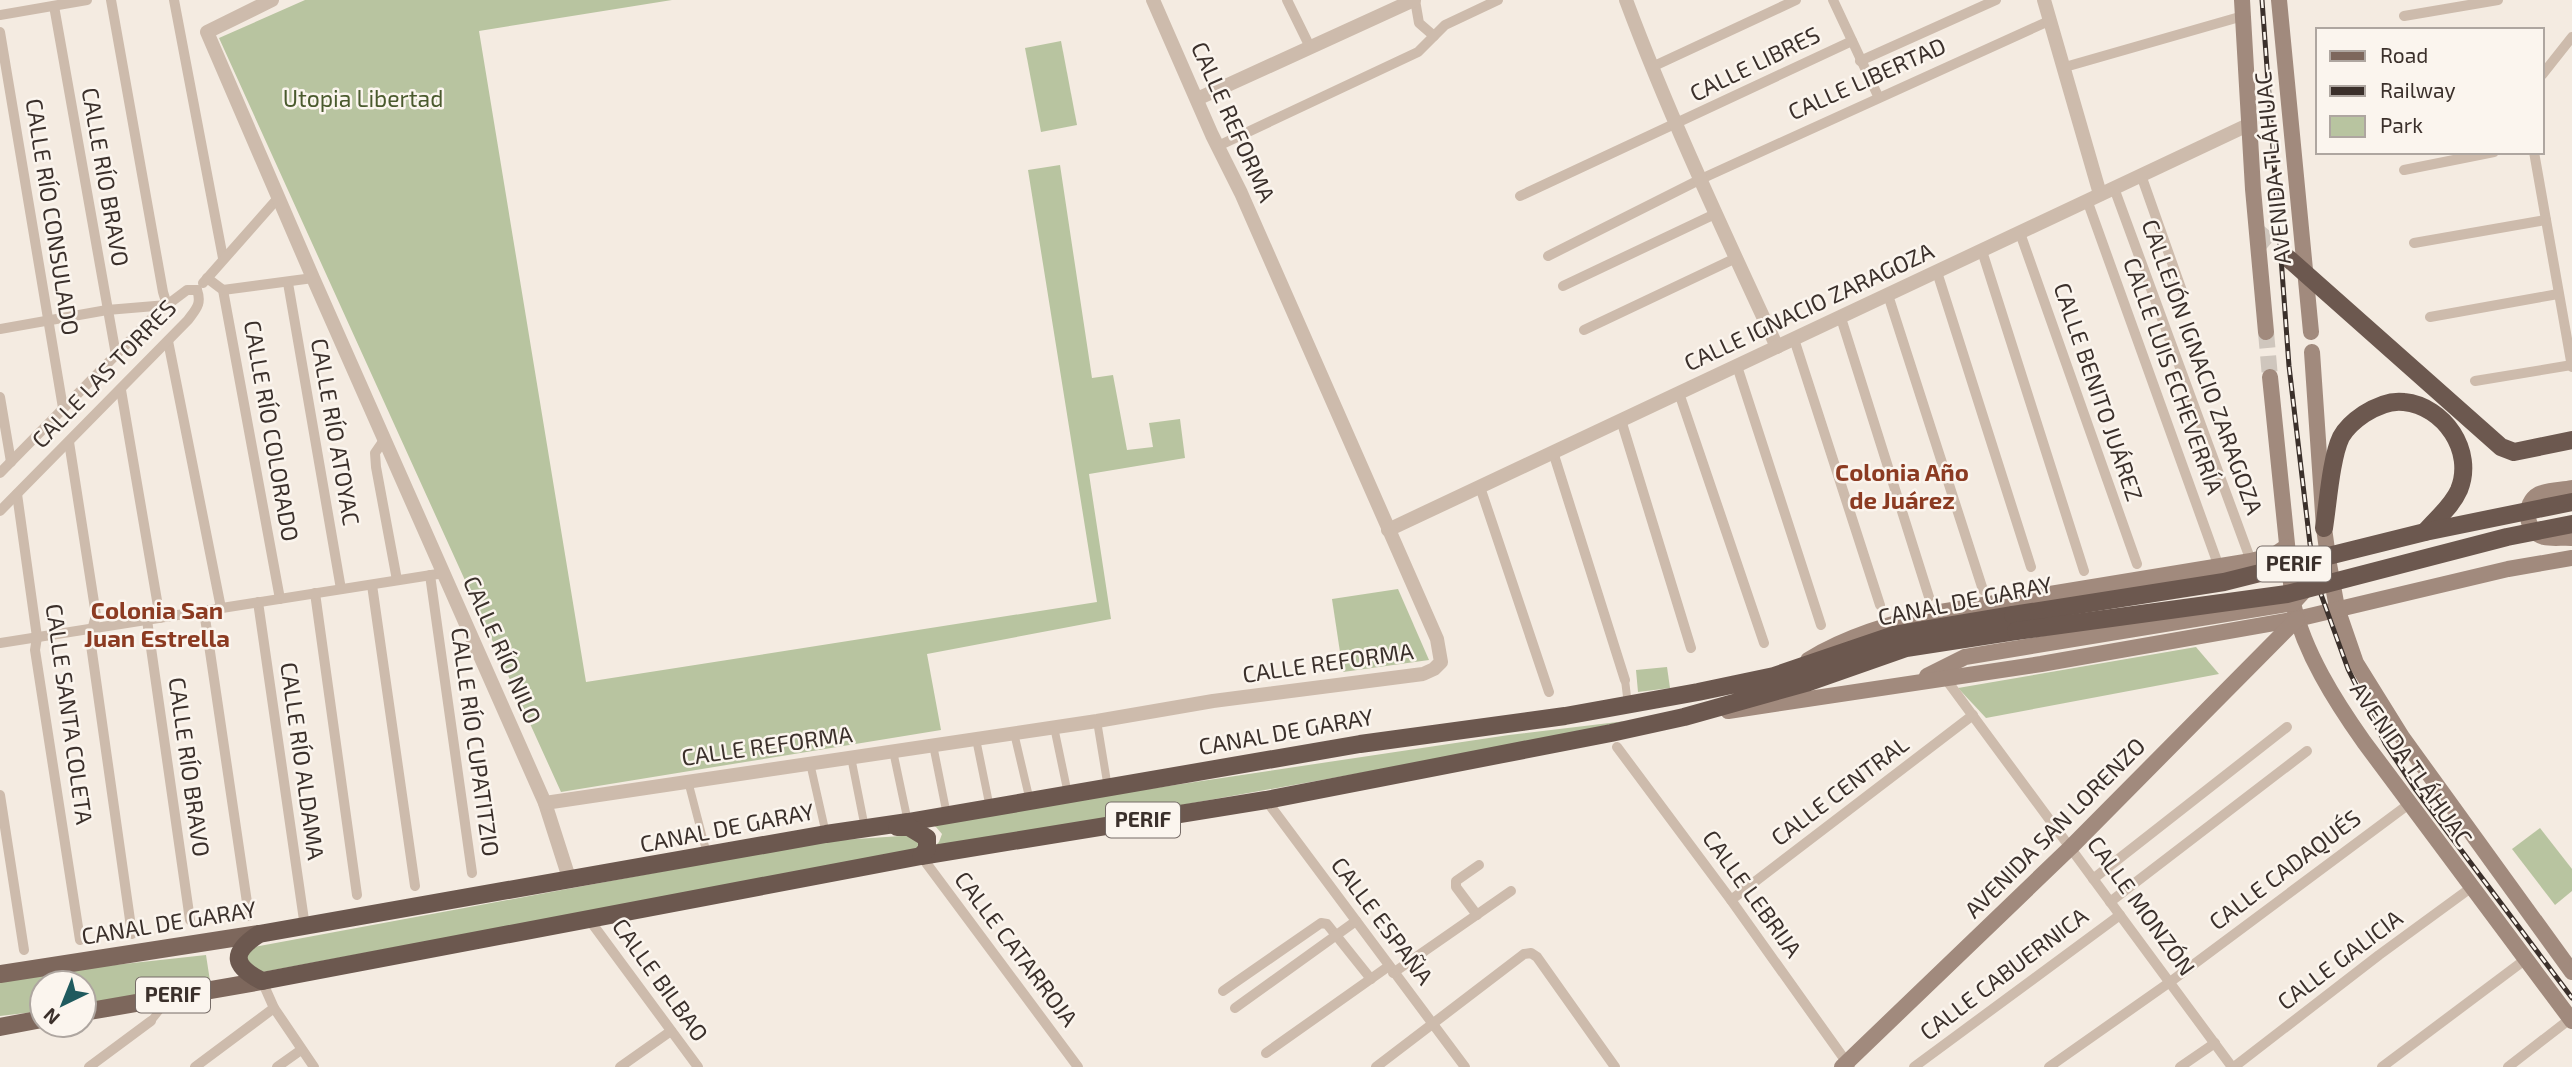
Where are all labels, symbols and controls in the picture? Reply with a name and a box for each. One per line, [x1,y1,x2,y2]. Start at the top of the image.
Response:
street label: CALLE LIBRES [1685,20,1824,107]
legend [2316,28,2544,154]
street label: CALLE LIBERTAD [1783,31,1950,125]
street label: CALLE REFORMA [1186,37,1282,207]
text: Road [2380,42,2428,67]
street label: AVENIDA TLÁHUAC [2248,70,2296,266]
text: Railway [2380,77,2456,102]
park label: Utopia Libertad [283,84,443,112]
street label: CALLE RÍO BRAVO [76,85,135,268]
street label: CALLE RÍO CONSULADO [20,97,86,337]
text: Park [2380,112,2423,137]
street label: CALLEJÓN IGNACIO ZARAGOZA [2136,215,2270,519]
street label: CALLE IGNACIO ZARAGOZA [1679,236,1939,376]
street label: CALLE LUIS ECHEVERRÍA [2118,254,2230,498]
street label: CALLE BENITO JUÁREZ [2048,279,2149,504]
street label: CALLE LAS TORRES [25,293,181,453]
street label: CALLE RÍO COLORADO [239,318,305,544]
street label: CALLE RÍO ATOYAC [306,336,366,528]
district label: Colonia Año de Juárez [1835,457,1969,514]
road number: PERIF [2257,546,2331,582]
street label: CANAL DE GARAY [1875,569,2054,631]
street label: CALLE RÍO NILO [458,571,548,728]
district label: Colonia San Juan Estrella [84,595,230,652]
street label: CALLE SANTA COLETA [41,602,99,827]
street label: CALLE RÍO CUPATITZIO [446,625,506,858]
street label: CALLE REFORMA [1241,636,1416,688]
street label: CALLE RÍO ALDAMA [275,660,331,862]
street label: CALLE RÍO BRAVO [164,675,216,858]
street label: AVENIDA TLÁHUAC [2345,676,2479,851]
street label: CANAL DE GARAY [1196,702,1375,760]
street label: CALLE REFORMA [680,719,855,771]
street label: CALLE CENTRAL [1765,729,1914,851]
street label: AVENIDA SAN LORENZO [1958,731,2150,923]
street label: CANAL DE GARAY [637,796,816,858]
road number: PERIF [1106,802,1180,838]
street label: CALLE CADAQUÉS [2203,803,2366,935]
street label: CALLE LEBRIJA [1697,824,1809,963]
street label: CALLE MONZÓN [2082,830,2202,980]
street label: CALLE ESPAÑA [1326,851,1440,990]
street label: CALLE CATARROJA [949,865,1085,1032]
street label: CANAL DE GARAY [79,894,258,950]
street label: CALLE CABUERNICA [1914,901,2093,1045]
street label: CALLE GALICIA [2271,903,2408,1015]
street label: CALLE BILBAO [607,913,715,1046]
north arrow [28,969,98,1039]
road number: PERIF [136,978,210,1012]
text: N [38,1004,64,1030]

